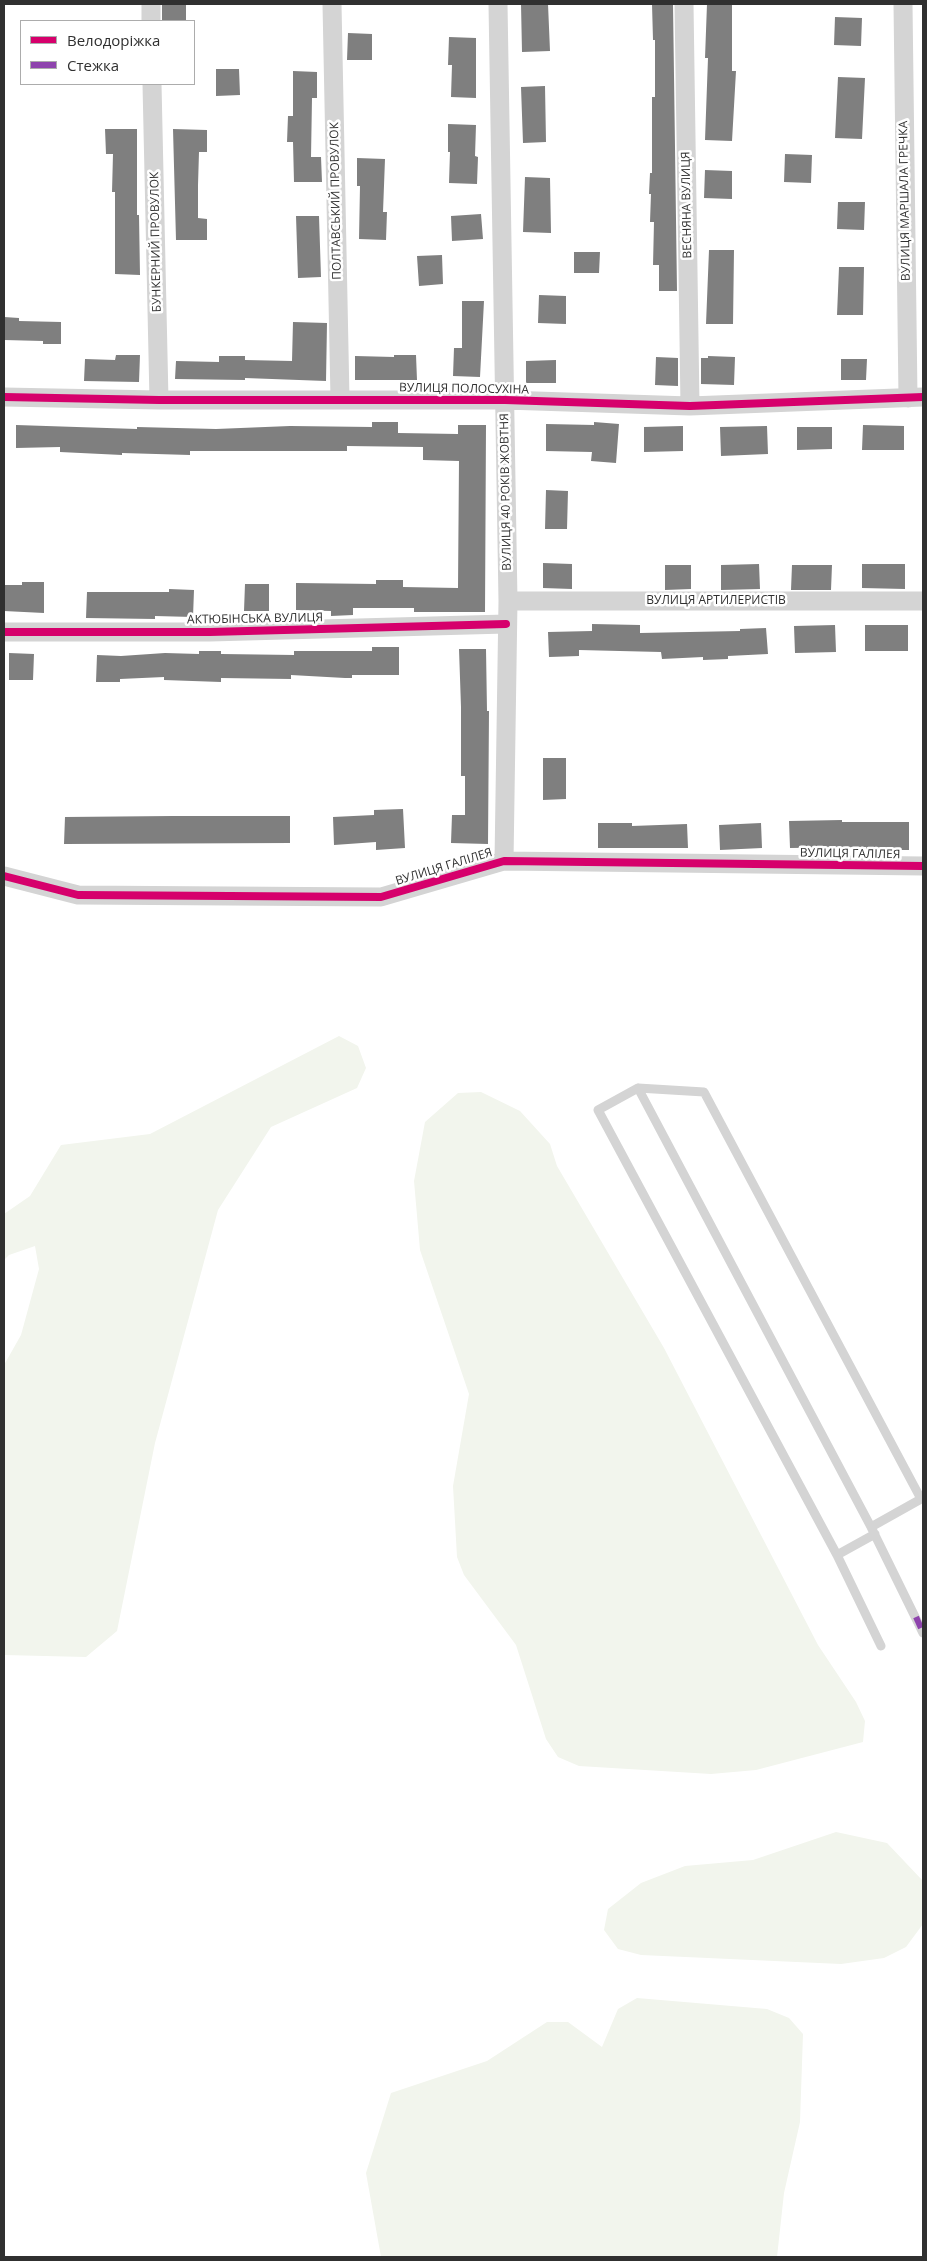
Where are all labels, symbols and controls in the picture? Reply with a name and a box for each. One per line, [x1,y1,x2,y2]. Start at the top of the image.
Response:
legend [20,20,195,85]
text: Велодоріжка [67,30,160,50]
text: Стежка [67,55,119,75]
street label: ВУЛИЦЯ МАРШАЛА ГРЕЧКА [896,121,914,281]
street label: ПОЛТАВСЬКИЙ ПРОВУЛОК [327,122,345,280]
street label: ВЕСНЯНА ВУЛИЦЯ [679,151,695,259]
street label: БУНКЕРНИЙ ПРОВУЛОК [148,172,164,312]
street label: ВУЛИЦЯ ПОЛОСУХІНА [399,381,529,397]
street label: ВУЛИЦЯ 40 РОКІВ ЖОВТНЯ [497,413,515,571]
street label: ВУЛИЦЯ АРТИЛЕРИСТІВ [646,594,786,608]
street label: АКТЮБІНСЬКА ВУЛИЦЯ [187,611,323,627]
street label: ВУЛИЦЯ ГАЛІЛЕЯ [394,845,494,889]
street label: ВУЛИЦЯ ГАЛІЛЕЯ [800,846,900,862]

